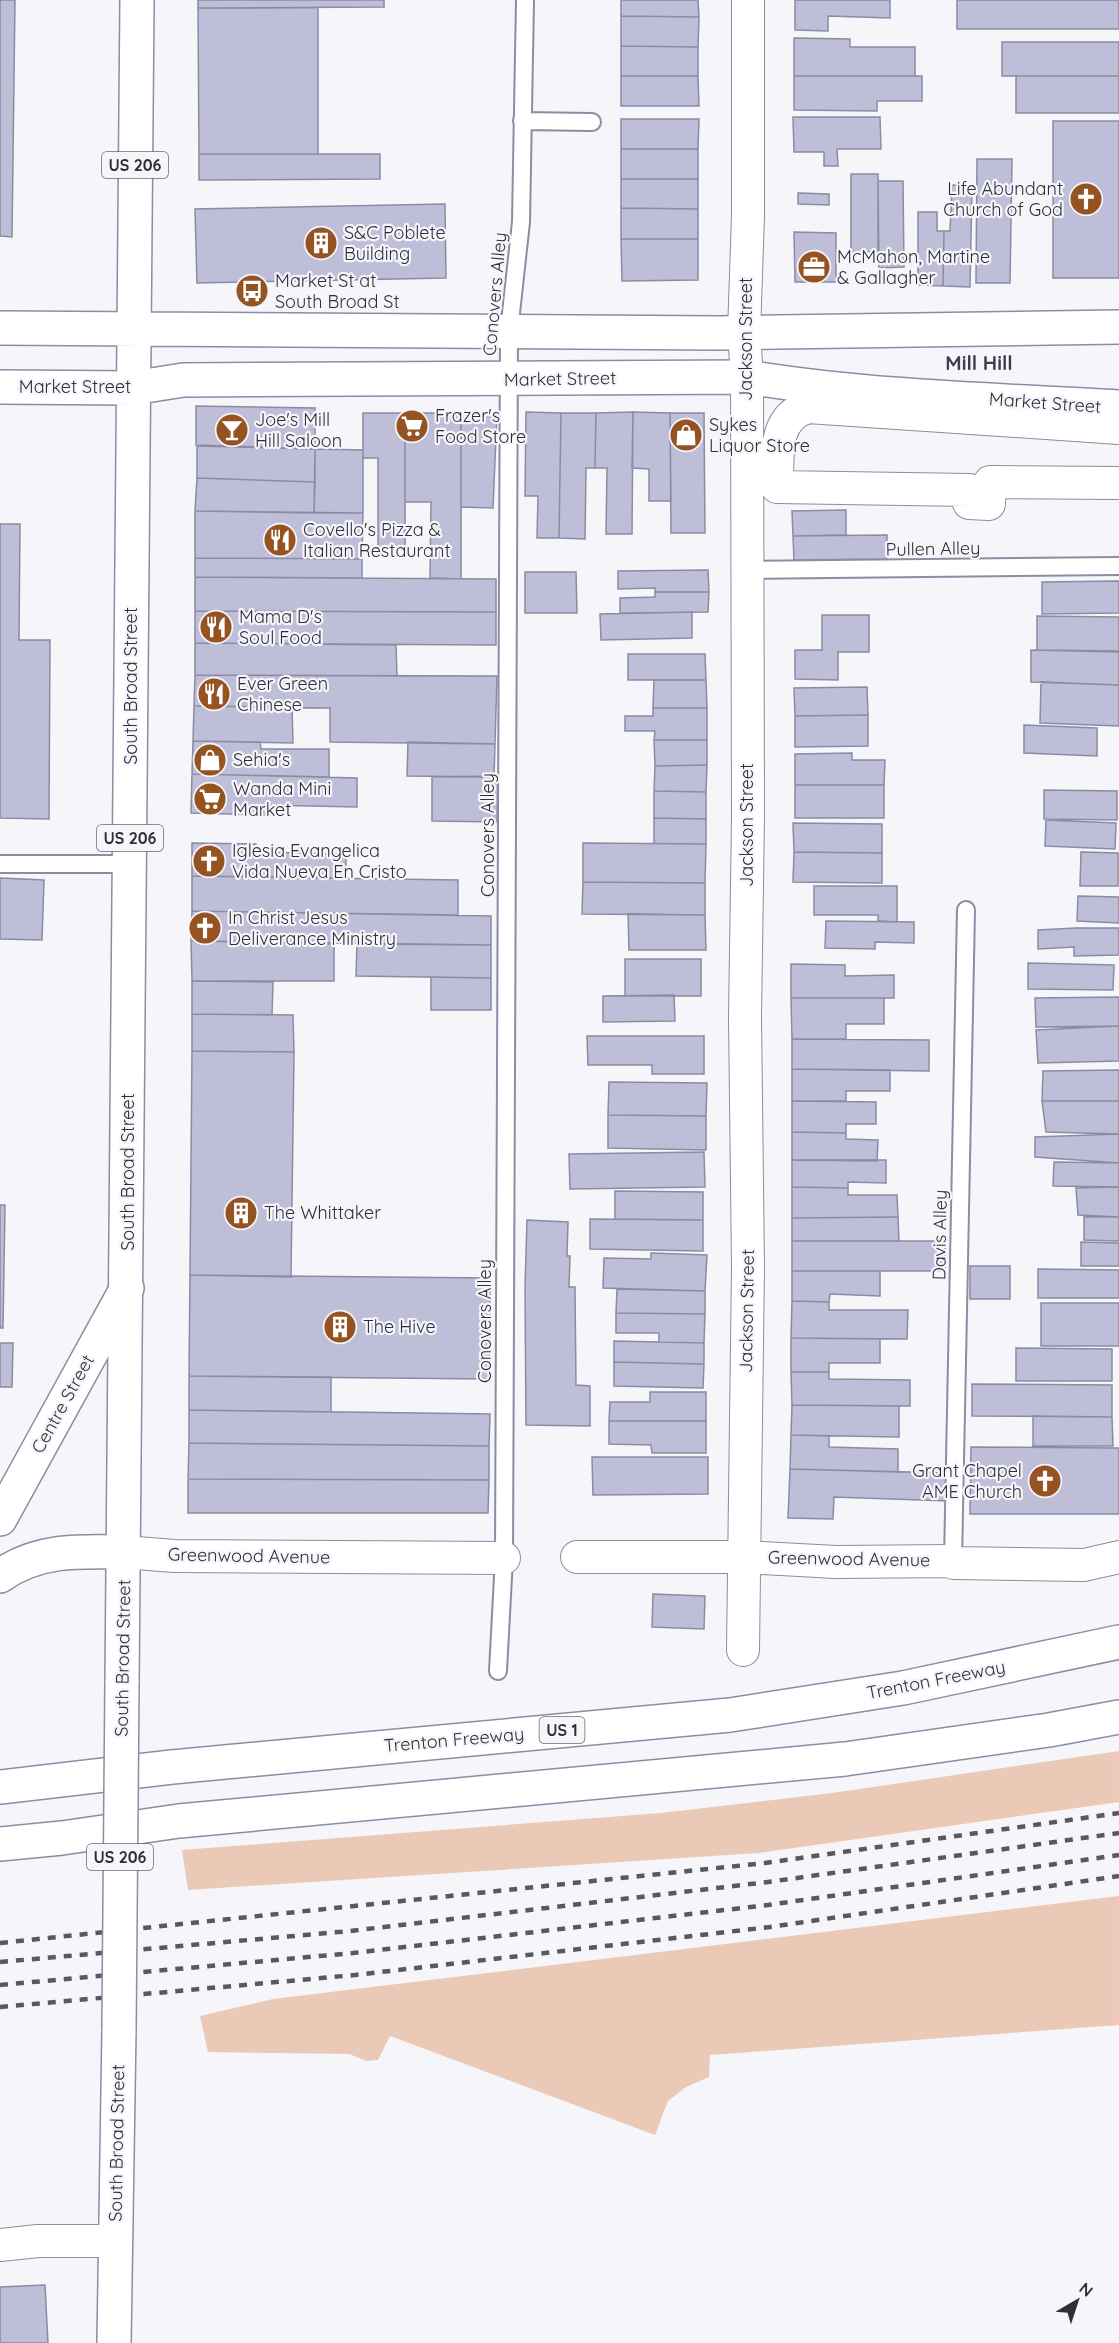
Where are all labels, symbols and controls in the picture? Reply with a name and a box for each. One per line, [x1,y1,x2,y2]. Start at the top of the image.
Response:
road number: US 206 [102,152,168,178]
place label: Life Abundant Church of God [943,177,1063,221]
church icon: Life Abundant Church of God [1068,181,1104,217]
place label: S&C Poblete Building [344,221,446,265]
building icon: S&C Poblete Building [303,225,339,261]
street label: Conovers Alley [478,231,511,357]
place label: McMahon, Martine & Gallagher [837,245,990,289]
office icon: McMahon, Martine & Gallagher [796,249,832,285]
place label: Market St at South Broad St [275,269,400,313]
bus stop icon: Market St at South Broad St [234,273,270,309]
street label: Jackson Street [734,277,757,401]
district label: Mill Hill [945,350,1013,375]
street label: Market Street [504,366,616,391]
street label: Market Street [19,375,131,398]
street label: Market Street [988,387,1102,418]
place label: Frazer's Food Store [435,404,526,448]
place label: Joe's Mill Hill Saloon [255,408,342,452]
supermarket icon: Frazer's Food Store [394,408,430,444]
bar icon: Joe's Mill Hill Saloon [214,412,250,448]
place label: Sykes Liquor Store [709,413,810,457]
shop icon: Sykes Liquor Store [668,417,704,453]
place label: Covello's Pizza & Italian Restaurant [303,518,451,562]
restaurant icon: Covello's Pizza & Italian Restaurant [262,522,298,558]
street label: Pullen Alley [886,536,980,561]
place label: Mama D's Soul Food [239,605,322,649]
street label: South Broad Street [119,607,142,765]
restaurant icon: Mama D's Soul Food [198,609,234,645]
place label: Ever Green Chinese [237,672,328,716]
restaurant icon: Ever Green Chinese [196,676,232,712]
shop icon: Sehia's [192,742,228,778]
place label: Sehia's [233,748,290,771]
street label: Jackson Street [735,763,758,887]
street label: Conovers Alley [476,773,499,897]
place label: Wanda Mini Market [233,777,331,821]
supermarket icon: Wanda Mini Market [192,781,228,817]
road number: US 206 [97,825,163,851]
place label: Iglesia Evangelica Vida Nueva En Cristo [232,839,407,883]
church icon: Iglesia Evangelica Vida Nueva En Cristo [191,843,227,879]
place label: In Christ Jesus Deliverance Ministry [228,906,396,950]
church icon: In Christ Jesus Deliverance Ministry [187,910,223,946]
street label: South Broad Street [116,1093,139,1251]
street label: Davis Alley [927,1190,952,1280]
building icon: The Whittaker [223,1195,259,1231]
place label: The Whittaker [264,1201,381,1224]
street label: Jackson Street [734,1249,759,1373]
street label: Conovers Alley [473,1259,496,1383]
building icon: The Hive [322,1309,358,1345]
place label: The Hive [363,1315,436,1338]
street label: Centre Street [26,1350,99,1457]
place label: Grant Chapel AME Church [912,1459,1022,1503]
church icon: Grant Chapel AME Church [1027,1463,1063,1499]
street label: Greenwood Avenue [168,1543,330,1568]
street label: Greenwood Avenue [768,1546,930,1571]
street label: South Broad Street [110,1579,135,1737]
street label: Trenton Freeway [865,1655,1007,1704]
road number: US 1 [540,1717,584,1743]
street label: Trenton Freeway [383,1722,525,1757]
road number: US 206 [87,1844,153,1870]
street label: South Broad Street [104,2064,129,2222]
north arrow [1047,2271,1107,2331]
text: N [1076,2278,1097,2301]

